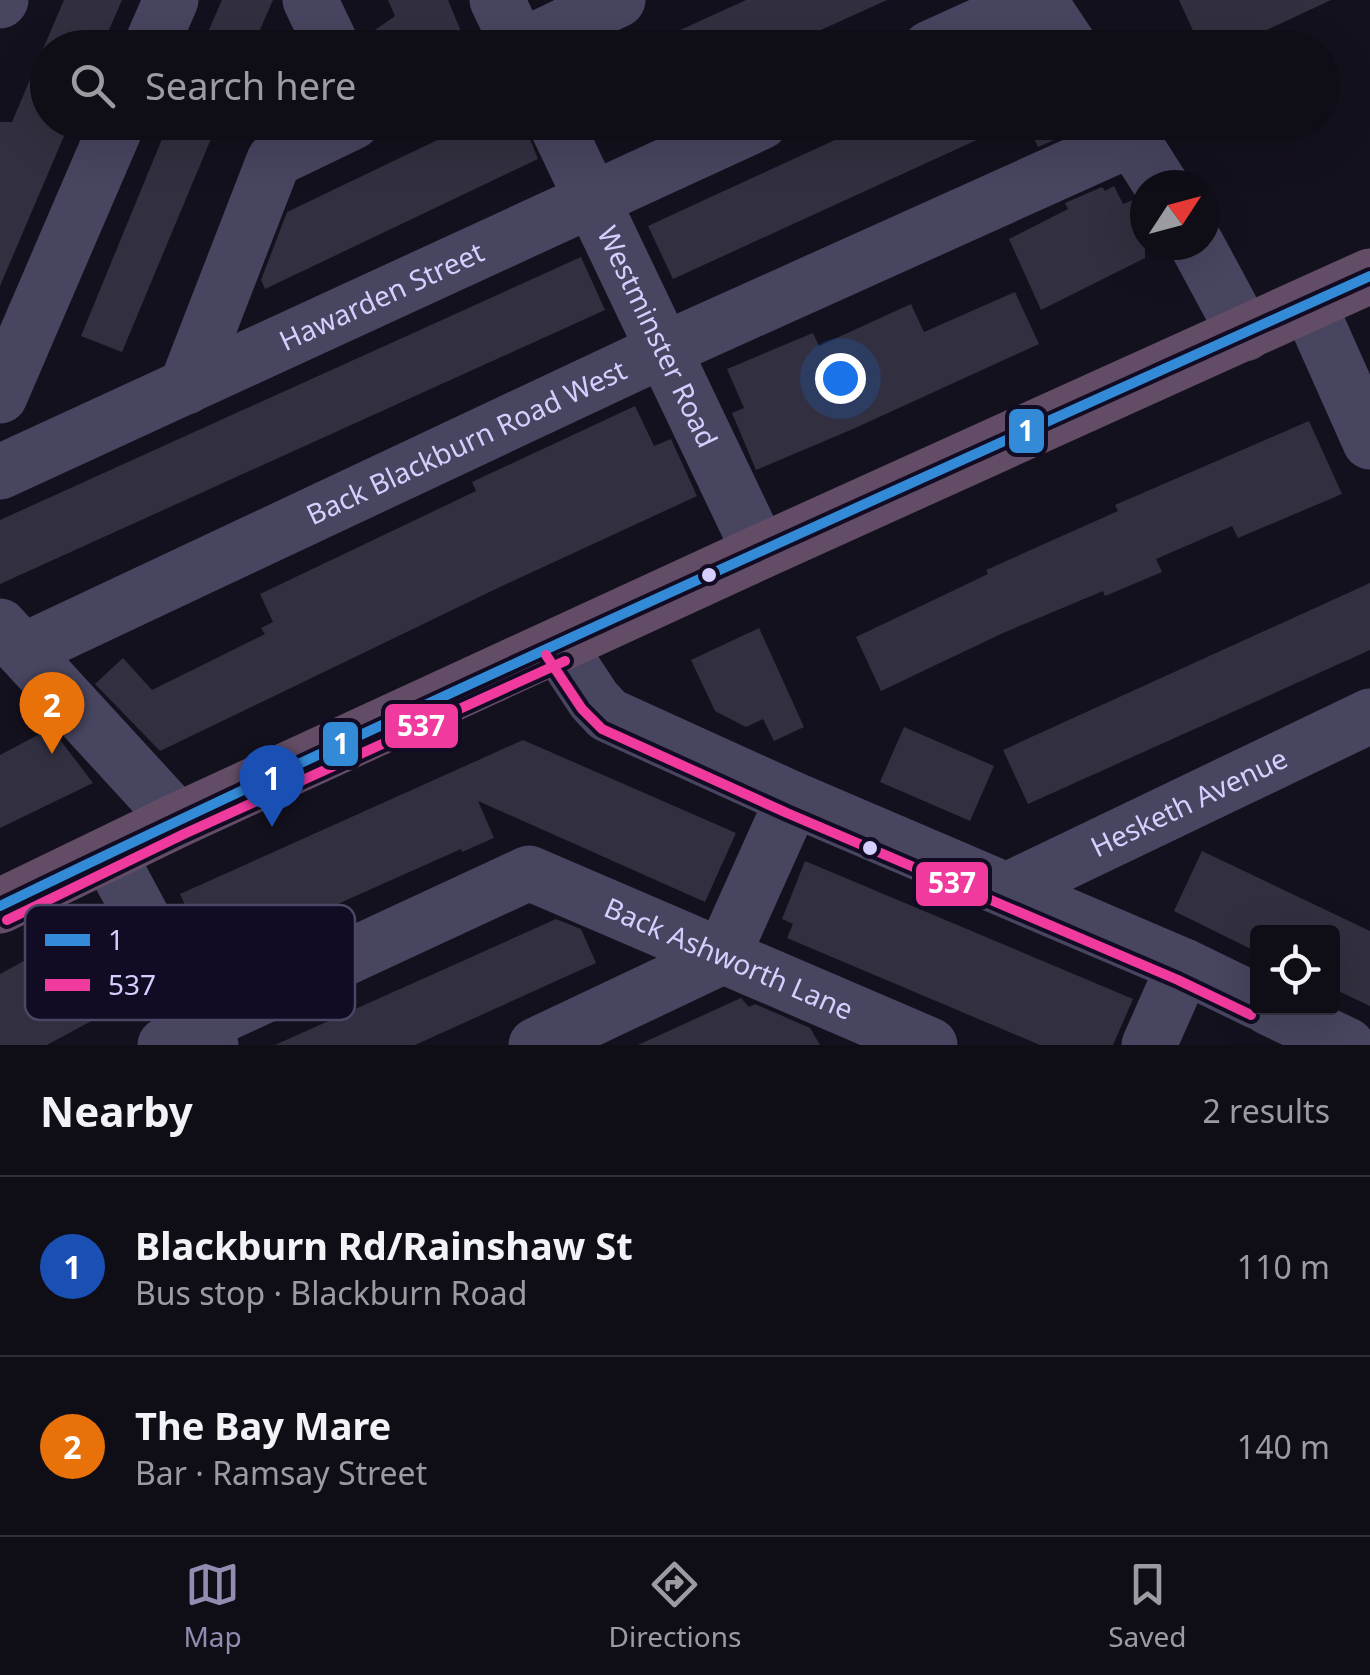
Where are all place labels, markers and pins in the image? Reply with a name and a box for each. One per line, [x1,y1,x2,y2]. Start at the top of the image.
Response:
unlabelled marker [699,565,719,585]
pin: 2 [20,672,84,754]
pin: 1 [240,744,304,827]
unlabelled marker [860,838,880,858]

